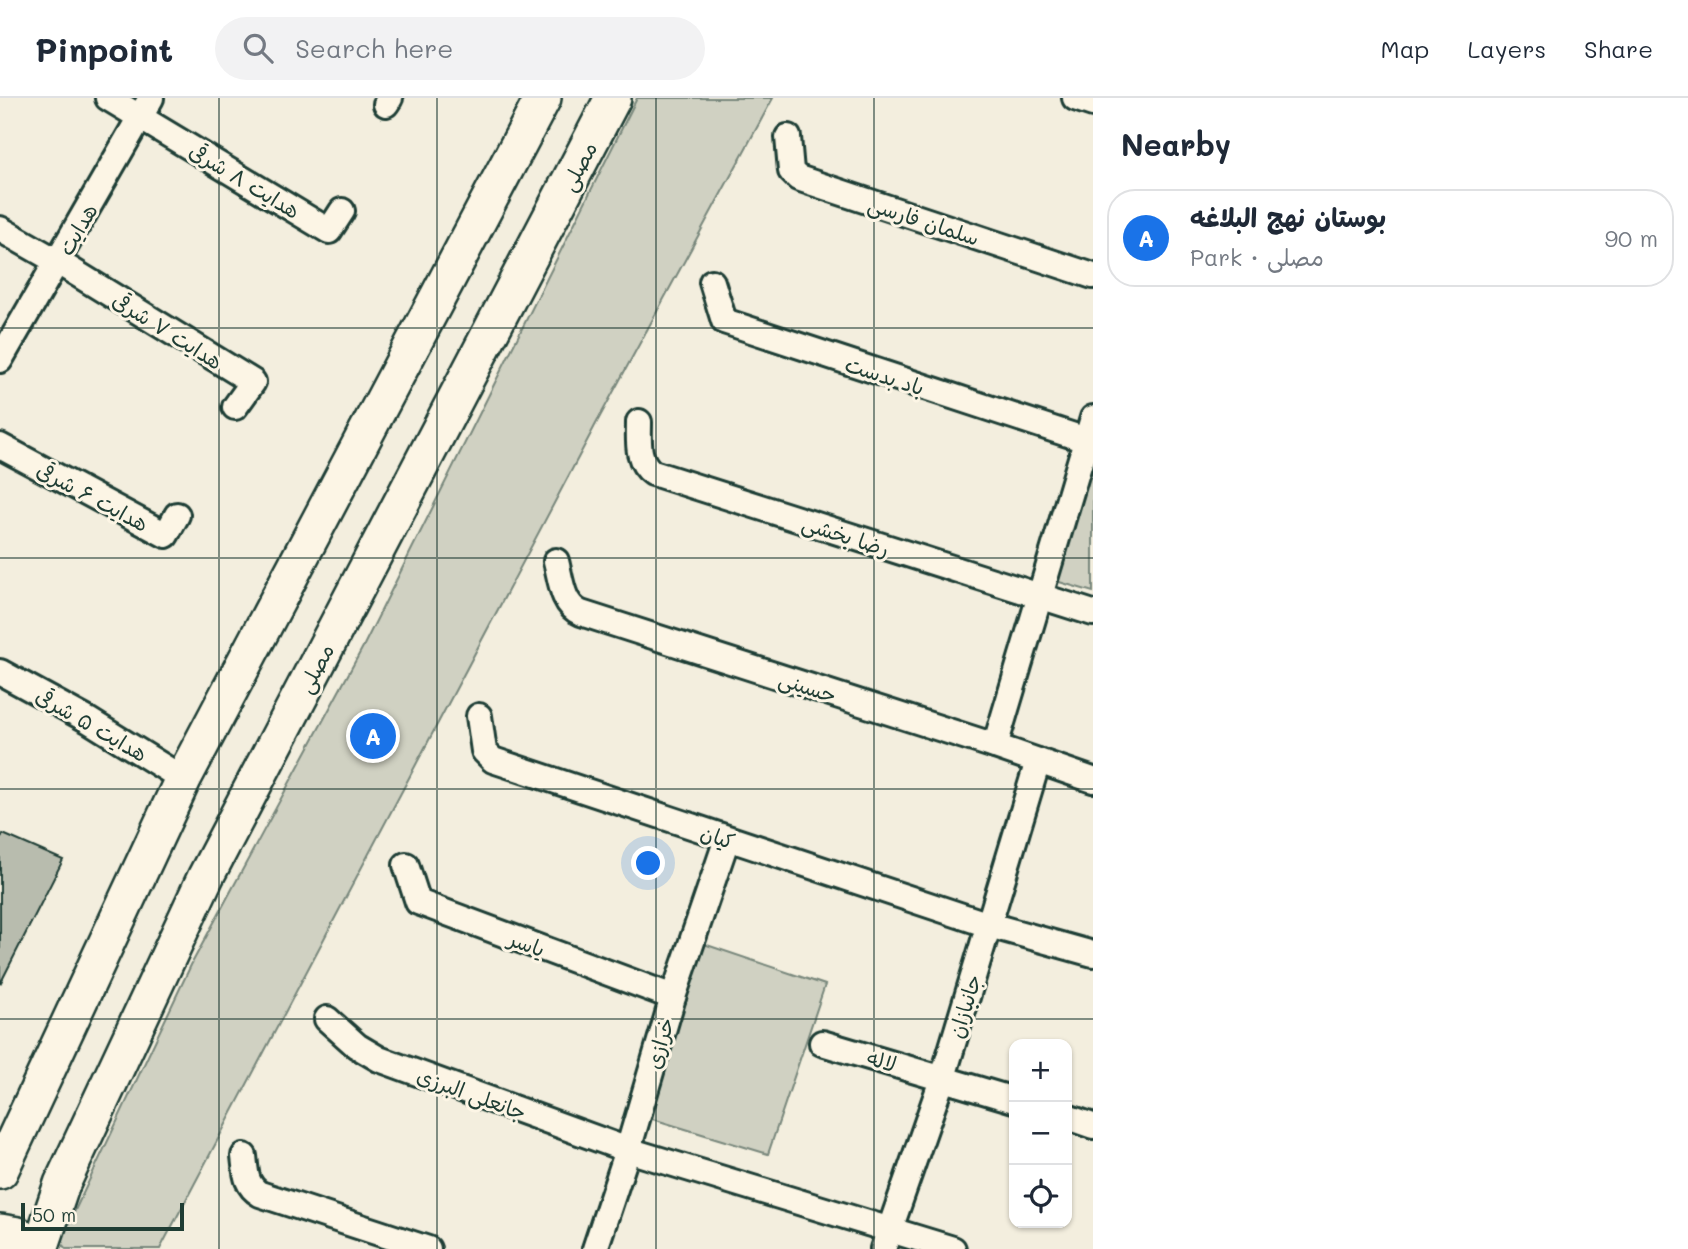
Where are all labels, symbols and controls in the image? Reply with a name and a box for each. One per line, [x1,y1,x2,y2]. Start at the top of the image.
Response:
search box [215,17,705,80]
text: Pinpoint [35,27,173,70]
icon: search [239,29,277,67]
text: Search here [295,31,453,65]
text: Map [1381,33,1429,64]
text: Layers [1467,33,1546,64]
text: Share [1584,33,1653,64]
text: Nearby [1121,124,1231,164]
street label: هدایت ۸ شرقی [185,136,305,224]
street label: مصلی [554,137,604,196]
street label: سلمان فارسی [864,189,983,253]
street label: هدایت [51,198,103,260]
text: بوستان نهج البلاغه [1190,200,1386,234]
text: A [1138,223,1154,253]
text: 90 m [1605,223,1658,253]
text: Park · مصلی [1190,242,1324,272]
street label: هدایت ۷ شرقی [108,285,228,375]
street label: باد بدست [842,350,928,401]
street label: هدایت ۶ شرقی [32,455,154,537]
street label: رضا بخشی [798,508,893,564]
street label: مصلی [291,639,341,698]
street label: حسینی [775,664,840,710]
street label: هدایت ۵ شرقی [31,681,153,767]
pin: A [350,710,396,762]
street label: کیان [697,818,739,854]
your location [631,846,665,880]
street label: یاسر [503,923,549,962]
street label: جانبازان [942,971,987,1041]
street label: خرازی [639,1014,679,1072]
map controls [1009,1039,1072,1228]
button: + [1009,1039,1072,1102]
street label: لاله [864,1043,900,1077]
street label: جانعلی البرزی [413,1061,530,1127]
button: − [1009,1102,1072,1165]
button: locate [1009,1165,1072,1228]
scale bar [21,1200,184,1232]
text: 50 m [32,1202,76,1227]

